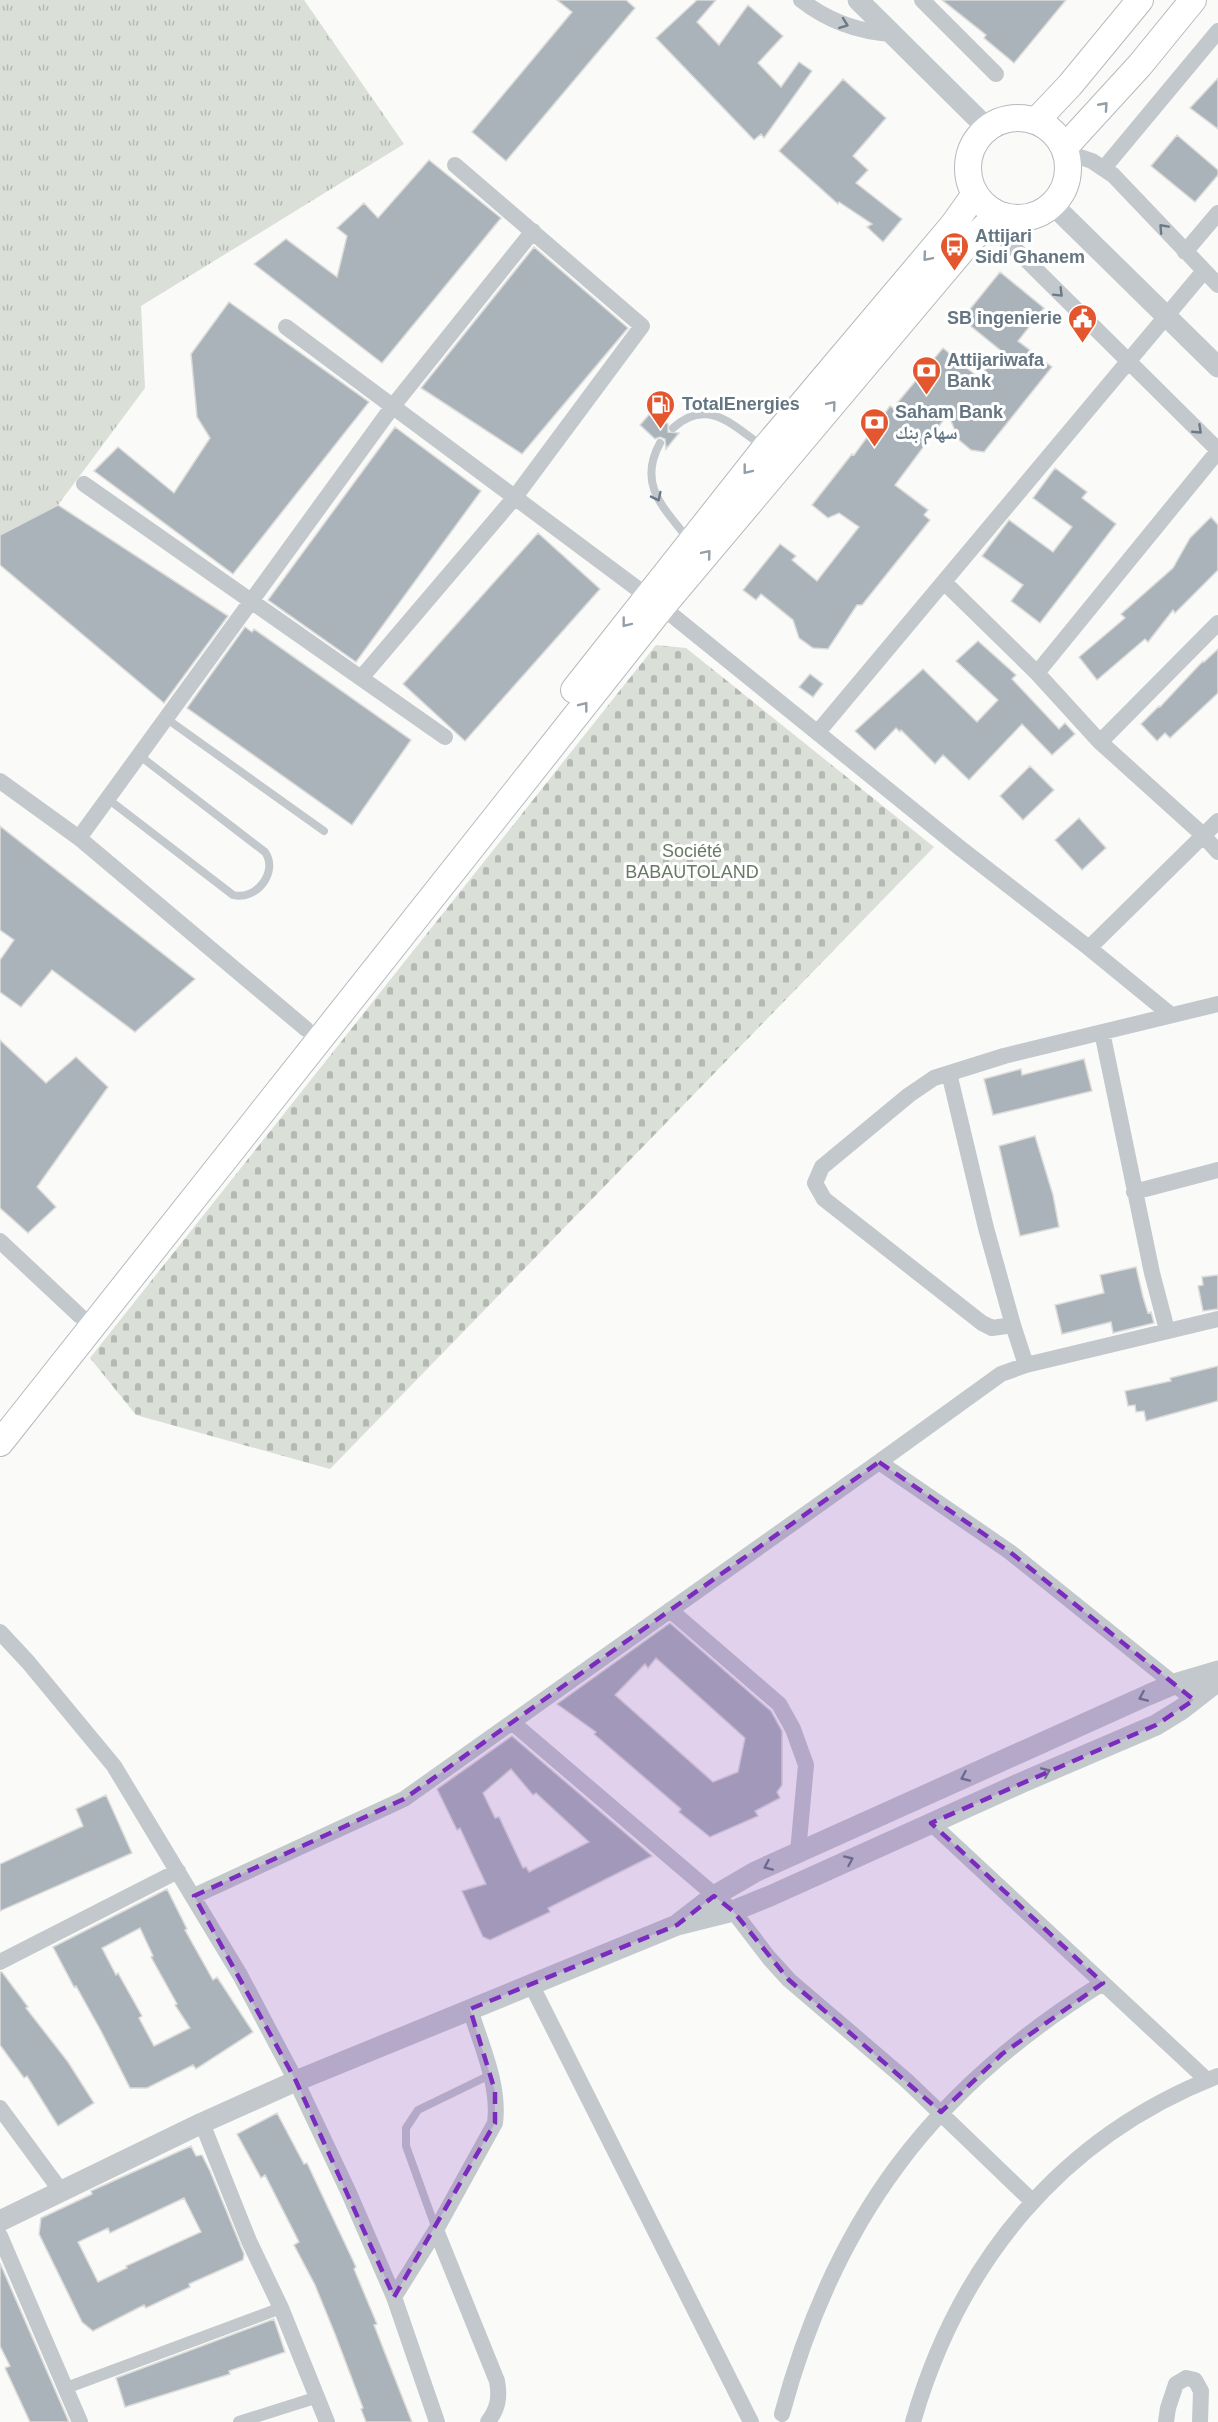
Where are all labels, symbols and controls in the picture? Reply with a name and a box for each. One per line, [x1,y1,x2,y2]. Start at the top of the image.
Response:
one-way arrow [838,17,849,30]
one-way arrow [1097,102,1108,112]
one-way arrow [1159,224,1170,235]
place label: Attijari Sidi Ghanem [975,226,1085,267]
bus stop icon: Attijari Sidi Ghanem [938,230,970,272]
one-way arrow [923,250,934,261]
one-way arrow [1051,286,1062,297]
public building icon: SB ingenierie [1067,302,1099,344]
place label: SB ingenierie [947,308,1062,328]
place label: Attijariwafa Bank [947,350,1045,391]
bank icon: Attijariwafa Bank [910,354,942,396]
fuel station icon: TotalEnergies [645,388,677,430]
place label: TotalEnergies [682,394,800,414]
one-way arrow [825,401,836,412]
place label: Saham Bank سهام بنك [895,402,1004,445]
bank icon: Saham Bank سهام بنك [858,406,890,448]
one-way arrow [1191,423,1202,434]
one-way arrow [744,464,755,475]
one-way arrow [650,490,662,501]
one-way arrow [700,550,711,561]
one-way arrow [623,616,634,627]
one-way arrow [577,701,588,712]
park label: Société BABAUTOLAND [625,841,759,882]
one-way arrow [1138,1690,1149,1702]
one-way arrow [1039,1767,1050,1779]
one-way arrow [961,1770,972,1782]
one-way arrow [842,1856,853,1868]
one-way arrow [764,1859,775,1871]

